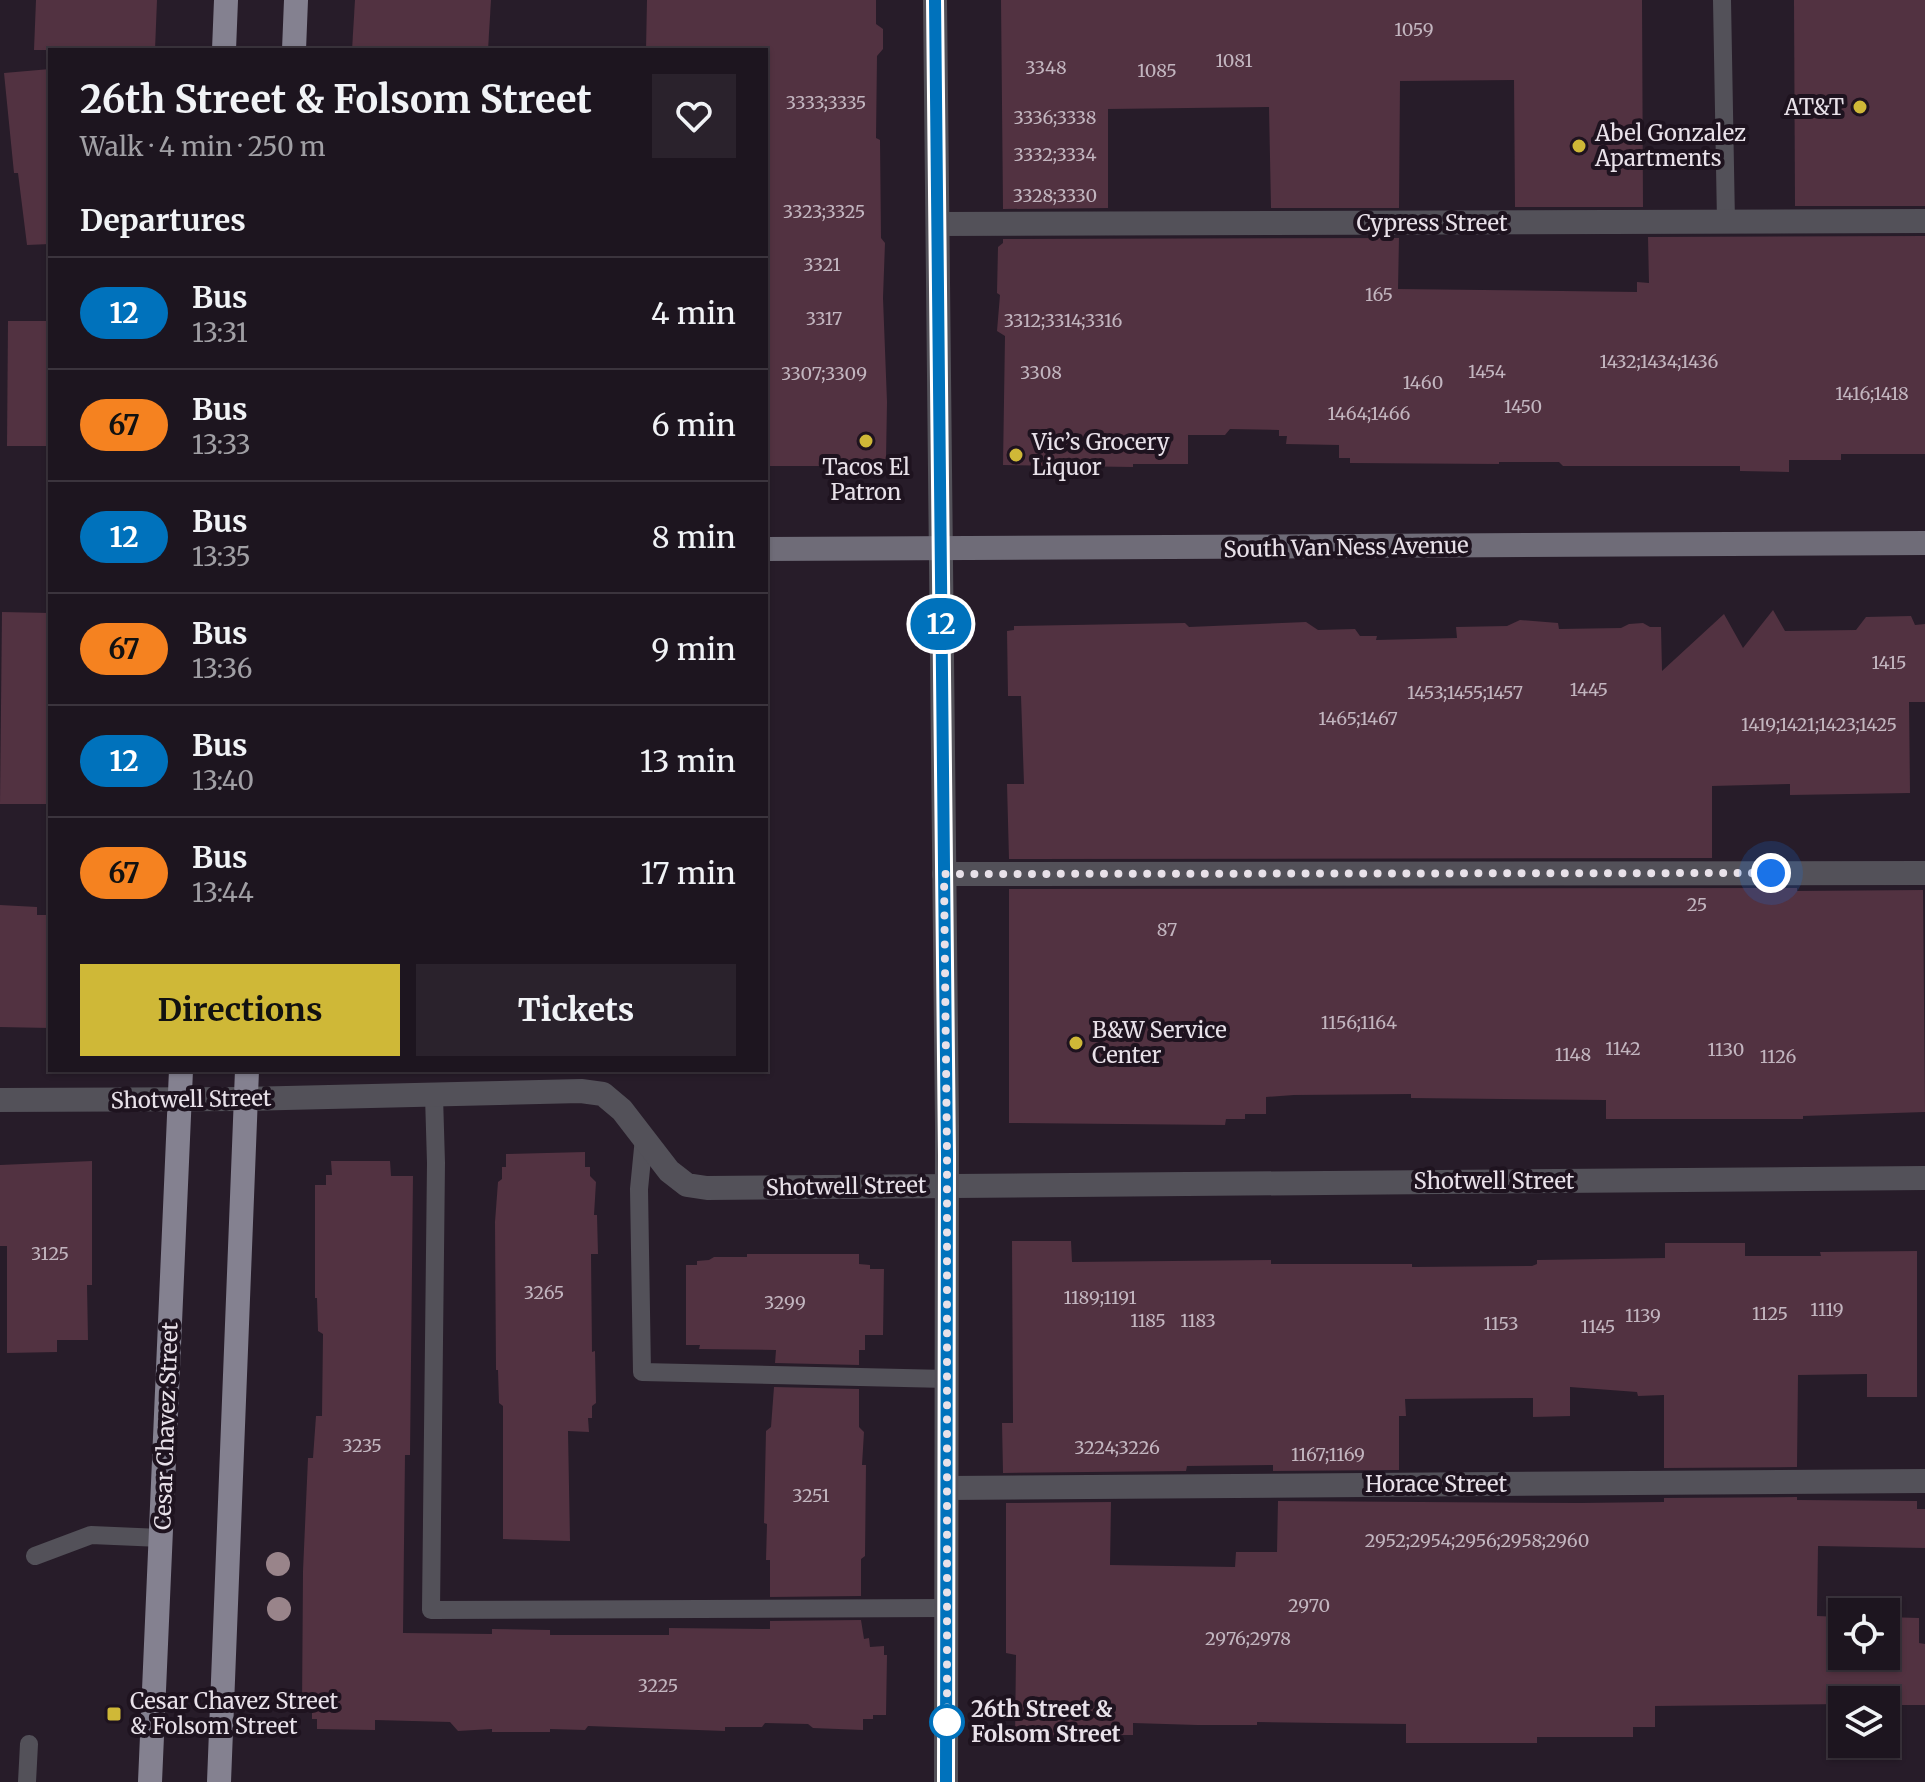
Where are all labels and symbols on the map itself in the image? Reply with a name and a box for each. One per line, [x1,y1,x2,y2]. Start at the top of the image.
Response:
house number: 1059 [1394,18,1434,41]
house number: 1081 [1215,49,1253,72]
house number: 3348 [1025,56,1067,79]
house number: 1085 [1137,59,1177,82]
house number: 3333;3335 [786,91,866,114]
place label: AT&T [1783,93,1844,121]
marker: AT&T [1851,98,1869,116]
house number: 3336;3338 [1013,106,1097,129]
place label: Abel Gonzalez Apartments [1594,119,1746,172]
marker: Abel Gonzalez Apartments [1570,137,1588,155]
house number: 3332;3334 [1013,143,1097,166]
house number: 3328;3330 [1013,184,1097,207]
house number: 3323;3325 [783,200,865,223]
street label: Cypress Street [1356,209,1508,237]
house number: 3321 [803,253,841,276]
house number: 165 [1365,283,1393,306]
house number: 3317 [806,307,842,330]
house number: 3312;3314;3316 [1004,309,1122,332]
house number: 1432;1434;1436 [1600,350,1719,373]
house number: 1454 [1468,360,1506,383]
house number: 3308 [1020,361,1062,384]
house number: 3307;3309 [781,362,867,385]
house number: 1460 [1403,371,1443,394]
house number: 1416;1418 [1835,382,1909,405]
house number: 1450 [1504,395,1542,418]
house number: 1464;1466 [1328,402,1411,425]
place label: Vic’s Grocery Liquor [1031,428,1170,481]
marker: Tacos El Patron [857,432,875,450]
marker: Vic’s Grocery Liquor [1007,446,1025,464]
place label: Tacos El Patron [822,453,910,506]
street label: South Van Ness Avenue [1223,531,1469,563]
line badge: 12 [905,598,977,650]
house number: 1415 [1871,651,1907,674]
house number: 1445 [1570,678,1608,701]
house number: 1453;1455;1457 [1407,681,1523,704]
house number: 1465;1467 [1318,707,1398,730]
house number: 1419;1421;1423;1425 [1741,713,1897,736]
your location [1751,853,1791,893]
house number: 25 [1687,893,1707,916]
house number: 87 [1157,918,1177,941]
house number: 1156;1164 [1321,1011,1397,1034]
place label: B&W Service Center [1092,1016,1227,1069]
marker: B&W Service Center [1067,1034,1085,1052]
house number: 1142 [1605,1037,1641,1060]
house number: 1130 [1708,1038,1744,1061]
house number: 1148 [1555,1043,1591,1066]
house number: 1126 [1760,1045,1796,1068]
street label: Shotwell Street [110,1084,272,1114]
street label: Shotwell Street [1414,1167,1575,1195]
street label: Shotwell Street [765,1171,927,1201]
house number: 3125 [31,1242,69,1265]
house number: 3265 [524,1281,564,1304]
house number: 1189;1191 [1063,1286,1137,1309]
house number: 3299 [764,1291,806,1314]
house number: 1119 [1810,1298,1844,1321]
house number: 1125 [1752,1302,1788,1325]
house number: 1139 [1625,1304,1661,1327]
house number: 1185 [1130,1309,1166,1332]
house number: 1183 [1180,1309,1216,1332]
house number: 1153 [1483,1312,1519,1335]
house number: 1145 [1581,1315,1615,1338]
street label: Cesar Chavez Street [148,1321,184,1530]
house number: 3235 [342,1434,382,1457]
house number: 3224;3226 [1074,1436,1160,1459]
house number: 1167;1169 [1291,1443,1365,1466]
street label: Horace Street [1365,1470,1507,1498]
house number: 3251 [792,1484,830,1507]
house number: 2952;2954;2956;2958;2960 [1365,1529,1589,1552]
house number: 2970 [1288,1594,1330,1617]
house number: 2976;2978 [1205,1627,1291,1650]
house number: 3225 [638,1674,678,1697]
place label: Cesar Chavez Street & Folsom Street [130,1687,339,1740]
place label: 26th Street & Folsom Street [971,1695,1121,1748]
marker: Cesar Chavez Street & Folsom Street [105,1705,123,1723]
marker: 26th Street & Folsom Street [930,1705,964,1739]

